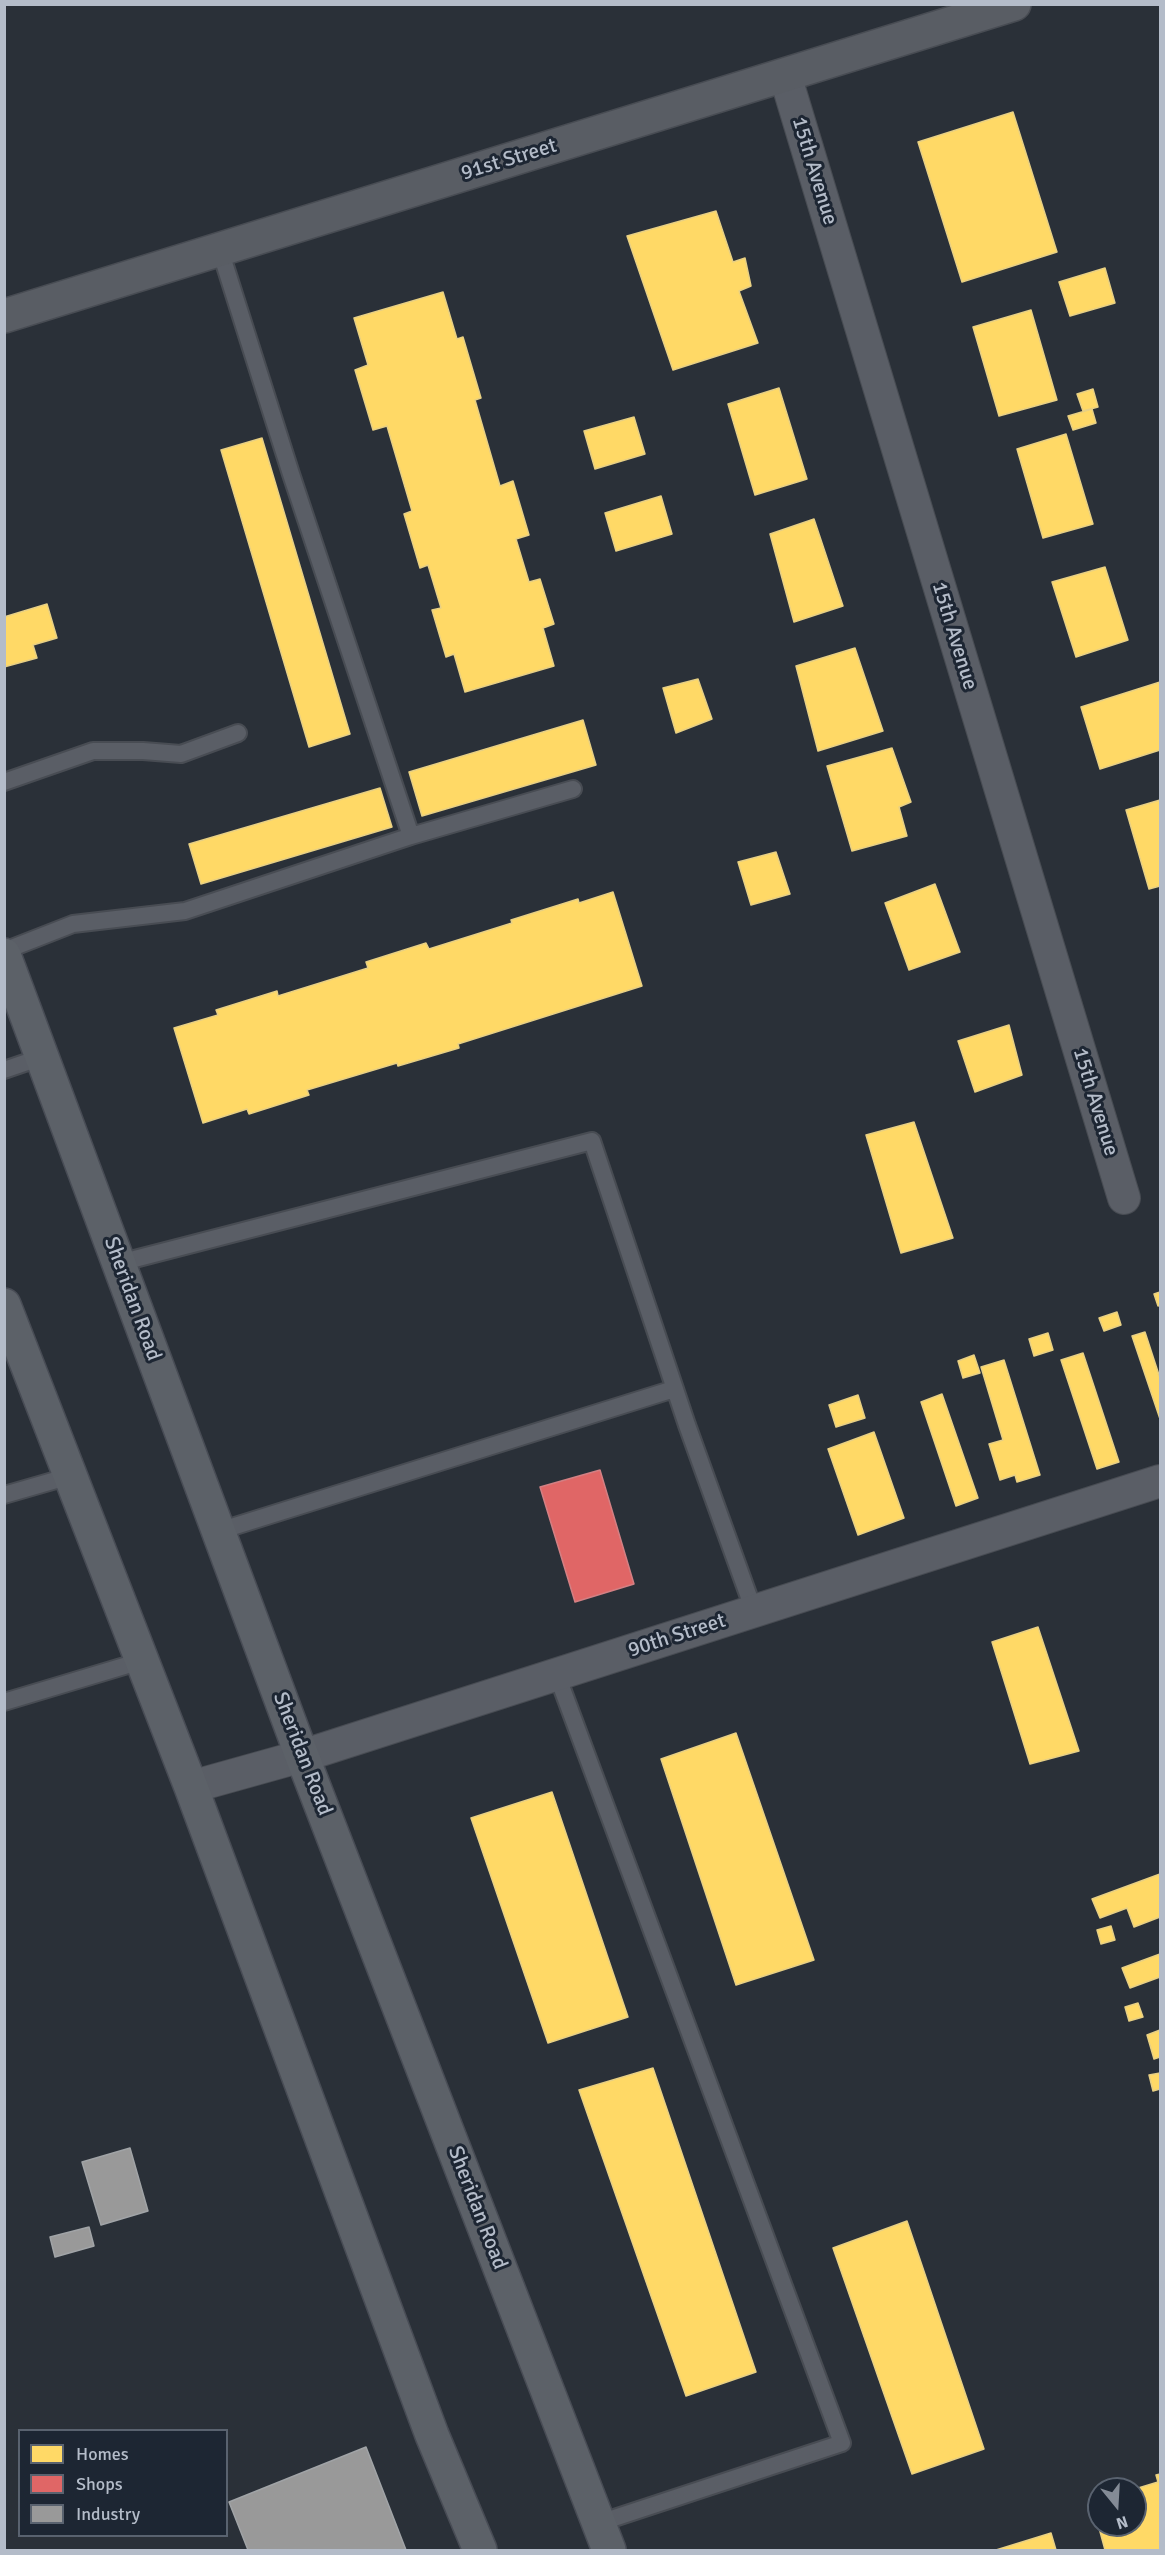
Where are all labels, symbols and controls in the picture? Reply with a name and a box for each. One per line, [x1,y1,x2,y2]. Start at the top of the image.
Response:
street label: 15th Avenue [786,114,842,228]
street label: 91st Street [458,134,560,186]
street label: 15th Avenue [926,579,982,693]
street label: 15th Avenue [1067,1045,1123,1159]
street label: Sheridan Road [98,1234,166,1364]
street label: 90th Street [625,1608,729,1664]
street label: Sheridan Road [267,1689,337,1819]
street label: Sheridan Road [442,2143,512,2273]
legend [18,2429,228,2537]
text: Homes [76,2443,129,2465]
text: Shops [76,2473,123,2495]
north arrow [1087,2477,1147,2537]
text: Industry [76,2503,140,2525]
text: N [1114,2511,1130,2533]

